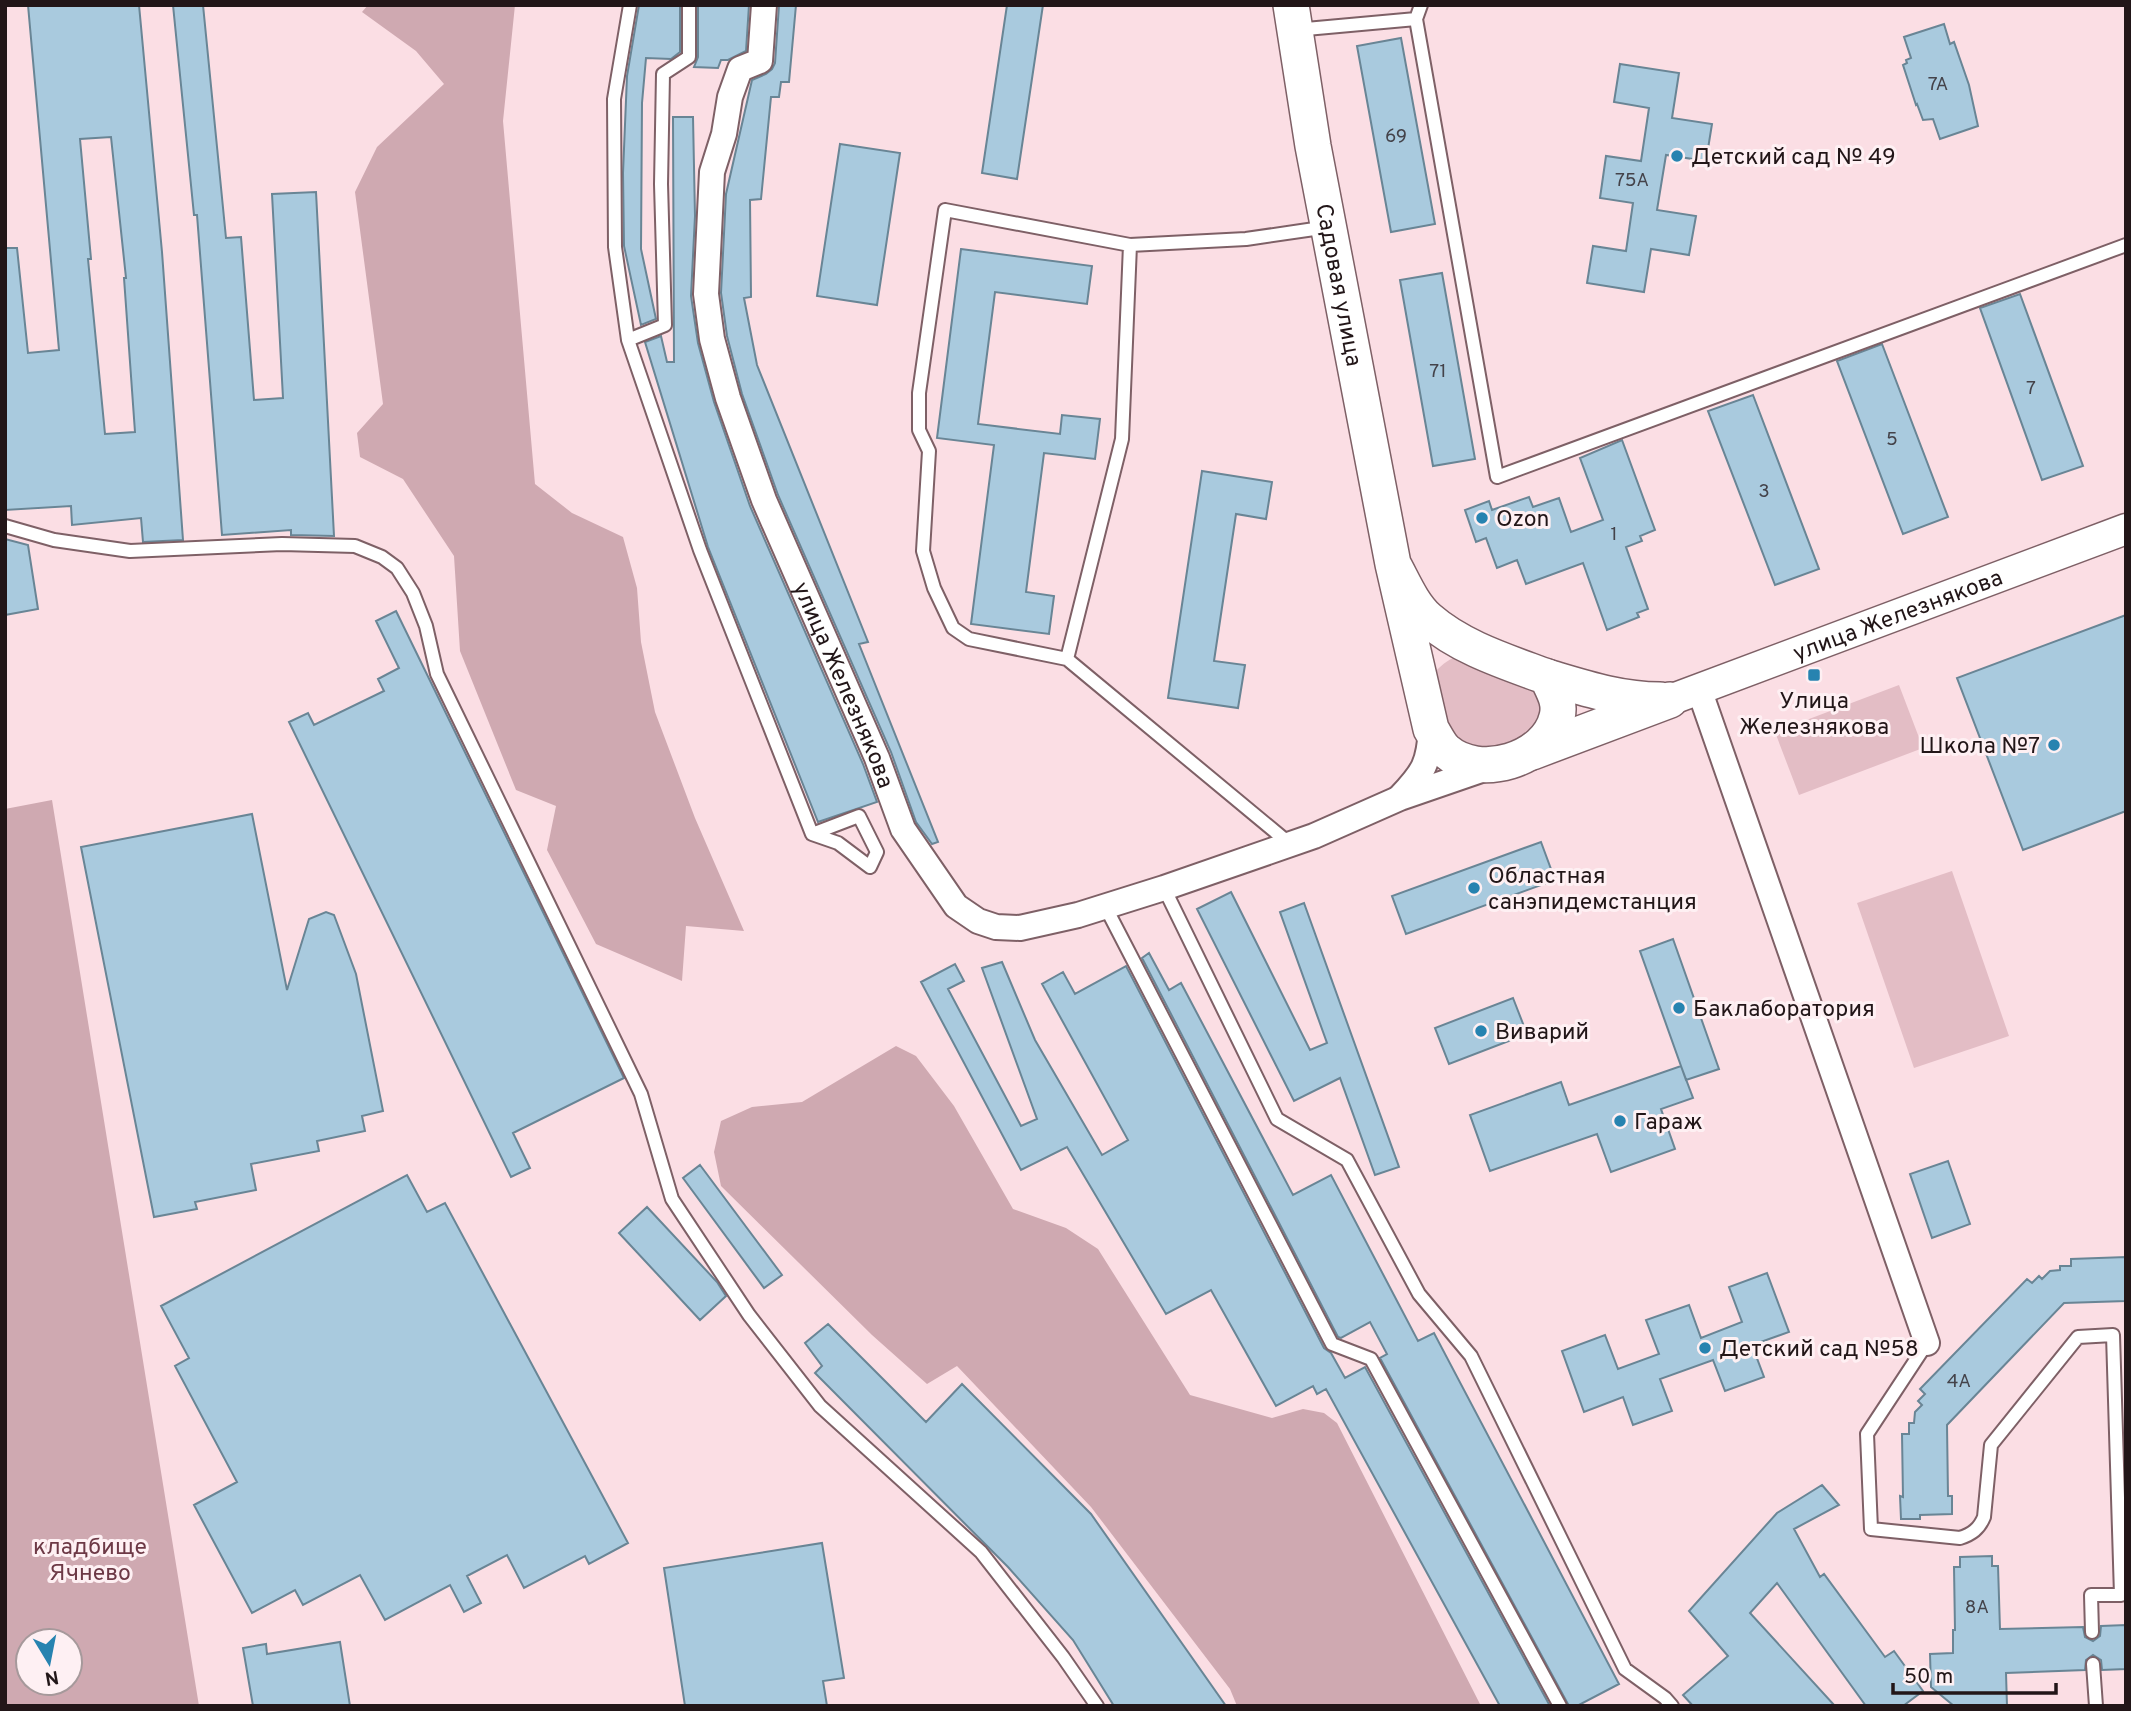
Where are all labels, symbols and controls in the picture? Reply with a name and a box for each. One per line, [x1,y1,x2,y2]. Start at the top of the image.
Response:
house number: 7А [1928,73,1948,97]
house number: 69 [1385,125,1407,149]
place label: Детский сад № 49 [1691,144,1896,173]
marker: Детский сад № 49 [1669,148,1685,164]
house number: 75А [1615,169,1649,193]
street label: Садовая улица [1307,201,1367,369]
house number: 71 [1429,360,1447,384]
house number: 7 [2026,377,2036,401]
house number: 5 [1886,428,1898,452]
house number: 3 [1758,480,1770,504]
place label: Ozon [1496,506,1549,535]
marker: Ozon [1474,510,1490,526]
house number: 1 [1610,523,1618,547]
street label: улица Железнякова [1789,564,2007,670]
street label: улица Железнякова [785,578,899,793]
marker: Улица Железнякова [1806,667,1822,683]
place label: Улица Железнякова [1739,688,1889,743]
place label: Школа №7 [1920,733,2040,762]
marker: Школа №7 [2046,737,2062,753]
place label: Областная санэпидемстанция [1488,863,1697,918]
marker: Областная санэпидемстанция [1466,880,1482,896]
place label: Баклаборатория [1693,996,1875,1025]
marker: Баклаборатория [1671,1000,1687,1016]
place label: Виварий [1495,1019,1589,1048]
marker: Виварий [1473,1023,1489,1039]
place label: Гараж [1634,1109,1703,1138]
marker: Гараж [1612,1113,1628,1129]
place label: Детский сад №58 [1719,1336,1919,1365]
marker: Детский сад №58 [1697,1340,1713,1356]
house number: 4А [1947,1370,1971,1394]
park label: кладбище Ячнево [33,1534,147,1589]
house number: 8А [1965,1596,1989,1620]
north arrow [14,1627,84,1697]
scale bar [1893,1652,2056,1696]
text: N [43,1664,60,1690]
text: 50 m [1904,1664,1953,1691]

